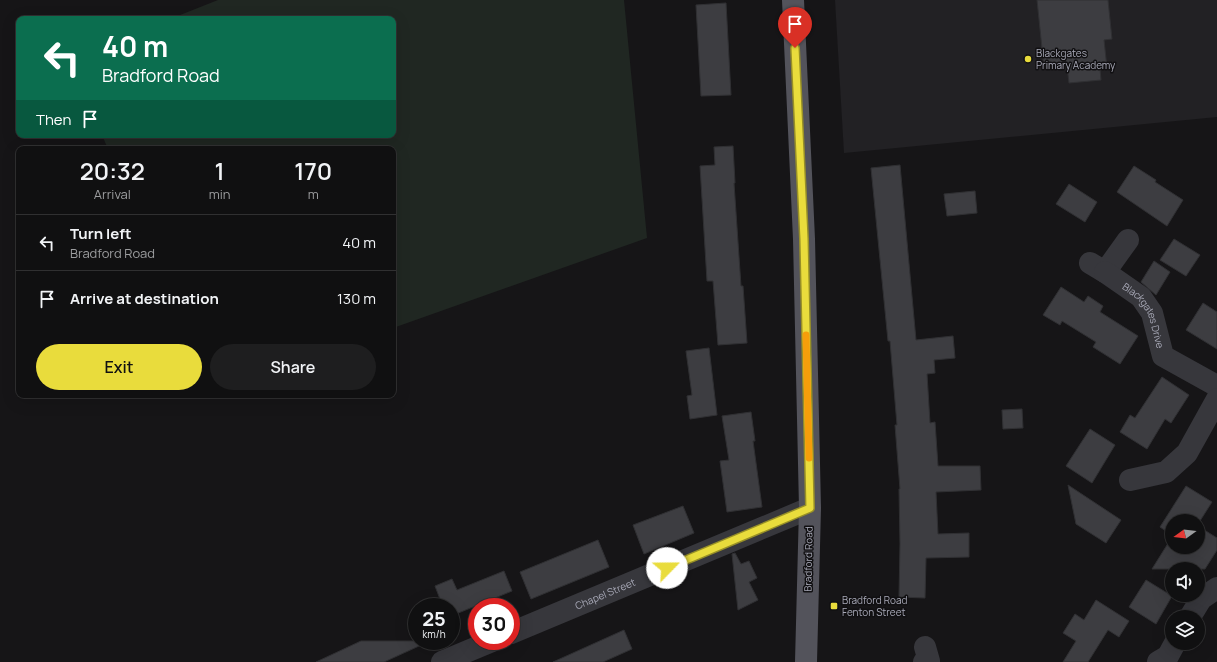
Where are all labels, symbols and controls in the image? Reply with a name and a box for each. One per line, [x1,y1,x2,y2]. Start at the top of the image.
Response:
pin [778,7.0,812,48]
icon: arrive [784,13,806,35]
text: 40 m [102,27,168,65]
icon: left [36,32,88,84]
place label: Blackgates Primary Academy [1036,46,1116,72]
marker: Blackgates Primary Academy [1023,54,1033,64]
text: Bradford Road [102,63,220,87]
icon: arrive [79,108,101,130]
text: Then [36,109,71,130]
text: 20:32 [80,154,145,187]
text: 1 [214,154,225,187]
text: 170 [294,154,332,187]
text: Arrival [94,185,131,203]
text: min [209,185,230,203]
text: m [308,185,319,203]
text: Turn left [70,223,132,244]
icon: left [36,232,58,254]
text: 40 m [342,232,376,253]
text: Bradford Road [70,244,155,262]
street label: Blackgates Drive [1120,279,1168,350]
icon: arrive [36,288,58,310]
text: Arrive at destination [70,288,219,309]
text: 130 m [337,288,376,309]
button: Exit [36,344,202,390]
button: Share [210,344,376,390]
north arrow [1165,514,1205,554]
map controls [1165,514,1205,650]
street label: Bradford Road [800,526,816,592]
position arrow [646,547,688,589]
button: sound [1165,562,1205,602]
street label: Chapel Street [573,575,637,613]
place label: Bradford Road Fenton Street [842,593,907,619]
speed limit sign: 30 [468,598,520,650]
marker: Bradford Road Fenton Street [829,601,839,611]
text: 25 [422,605,446,632]
button: layers [1165,610,1205,650]
text: km/h [422,627,446,641]

